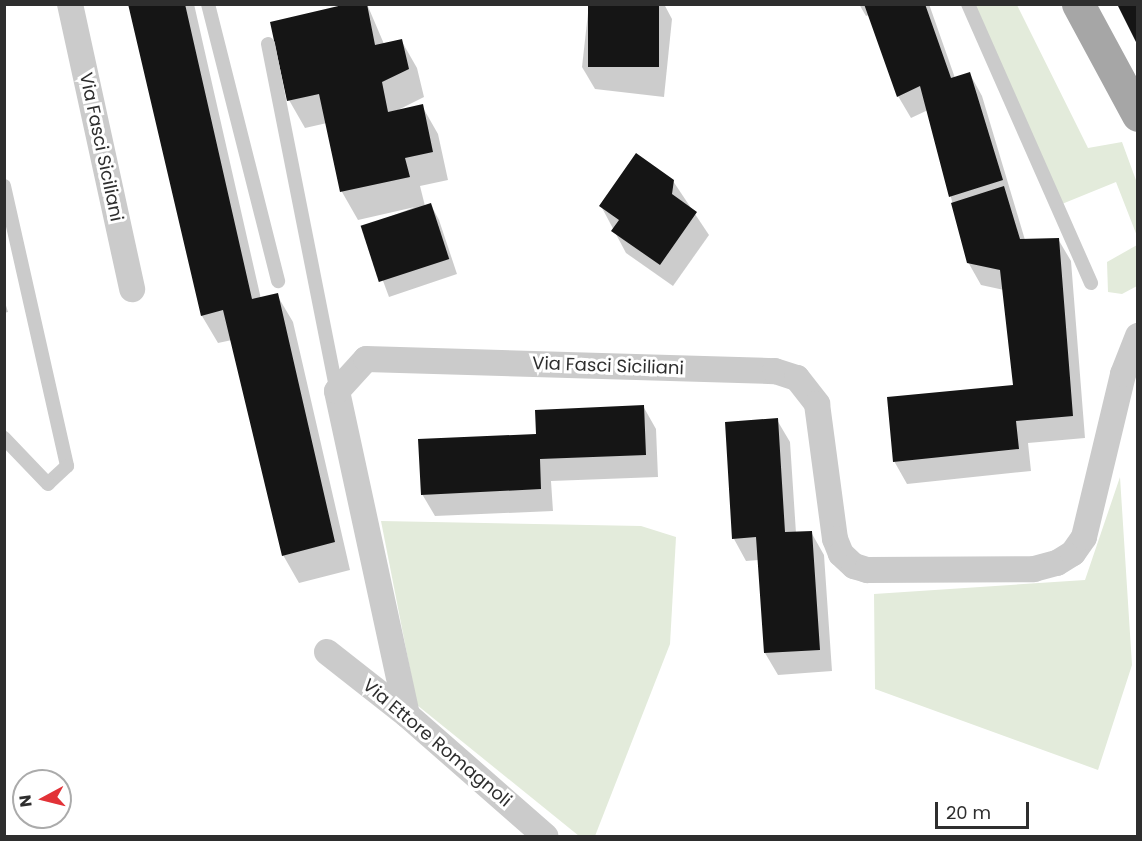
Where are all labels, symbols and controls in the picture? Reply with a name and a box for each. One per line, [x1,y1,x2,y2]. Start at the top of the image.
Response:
street label: Via Fasci Siciliani [75,71,127,223]
street label: Via Fasci Siciliani [532,353,684,379]
street label: Via Ettore Romagnoli [358,675,516,811]
north arrow [12,769,72,829]
scale bar [938,790,1032,828]
text: N [13,794,38,808]
text: 20 m [946,800,991,825]

